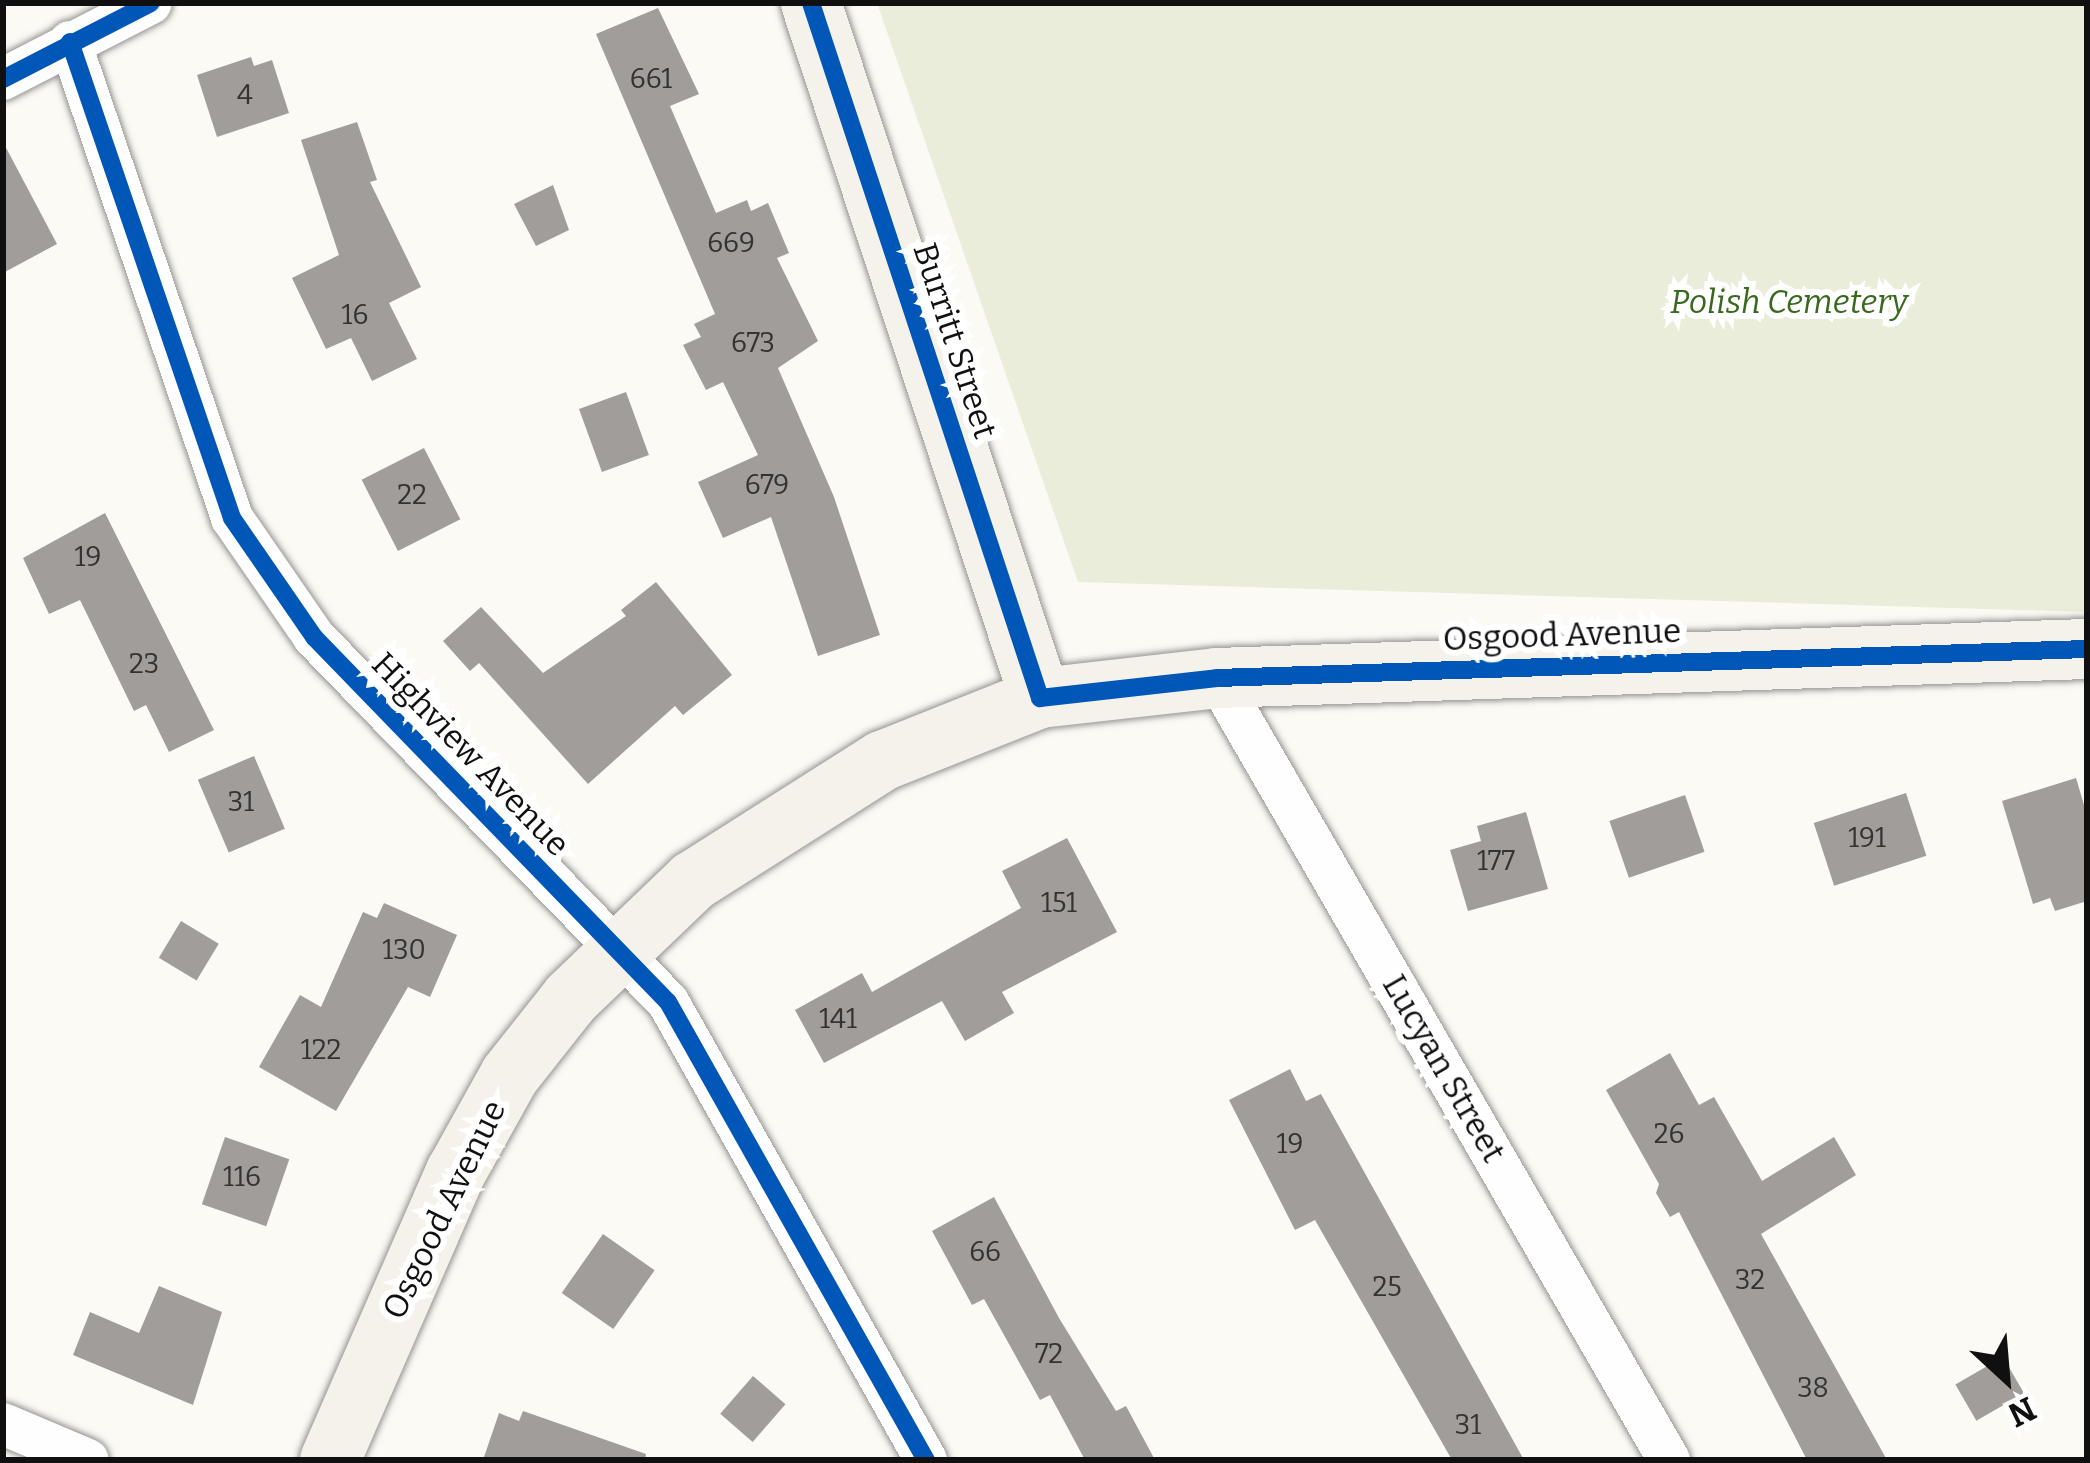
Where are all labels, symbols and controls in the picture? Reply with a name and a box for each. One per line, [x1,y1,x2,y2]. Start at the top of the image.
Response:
house number: 661 [630,64,672,96]
house number: 4 [237,80,253,112]
house number: 669 [707,228,755,260]
street label: Burritt Street [904,238,1004,444]
park label: Polish Cemetery [1670,283,1908,323]
house number: 16 [342,300,368,332]
house number: 673 [731,328,775,360]
house number: 679 [745,470,789,502]
house number: 22 [397,480,427,512]
house number: 19 [75,542,101,574]
street label: Osgood Avenue [1442,612,1682,660]
street label: Highview Avenue [363,645,577,865]
house number: 23 [129,649,159,681]
house number: 31 [228,787,254,819]
house number: 191 [1848,823,1886,855]
house number: 177 [1477,846,1515,878]
house number: 151 [1041,888,1077,920]
house number: 130 [382,935,426,967]
street label: Lucyan Street [1373,968,1513,1170]
house number: 141 [819,1004,857,1036]
house number: 122 [301,1035,341,1067]
street label: Osgood Avenue [375,1094,515,1326]
house number: 26 [1654,1119,1684,1151]
house number: 19 [1277,1129,1303,1161]
house number: 116 [223,1162,261,1194]
house number: 66 [969,1237,1001,1269]
house number: 32 [1735,1265,1765,1297]
house number: 25 [1372,1272,1402,1304]
north arrow [1946,1319,2066,1439]
house number: 72 [1035,1339,1063,1371]
house number: 38 [1797,1373,1829,1405]
text: N [2002,1388,2042,1435]
house number: 31 [1455,1410,1481,1442]

